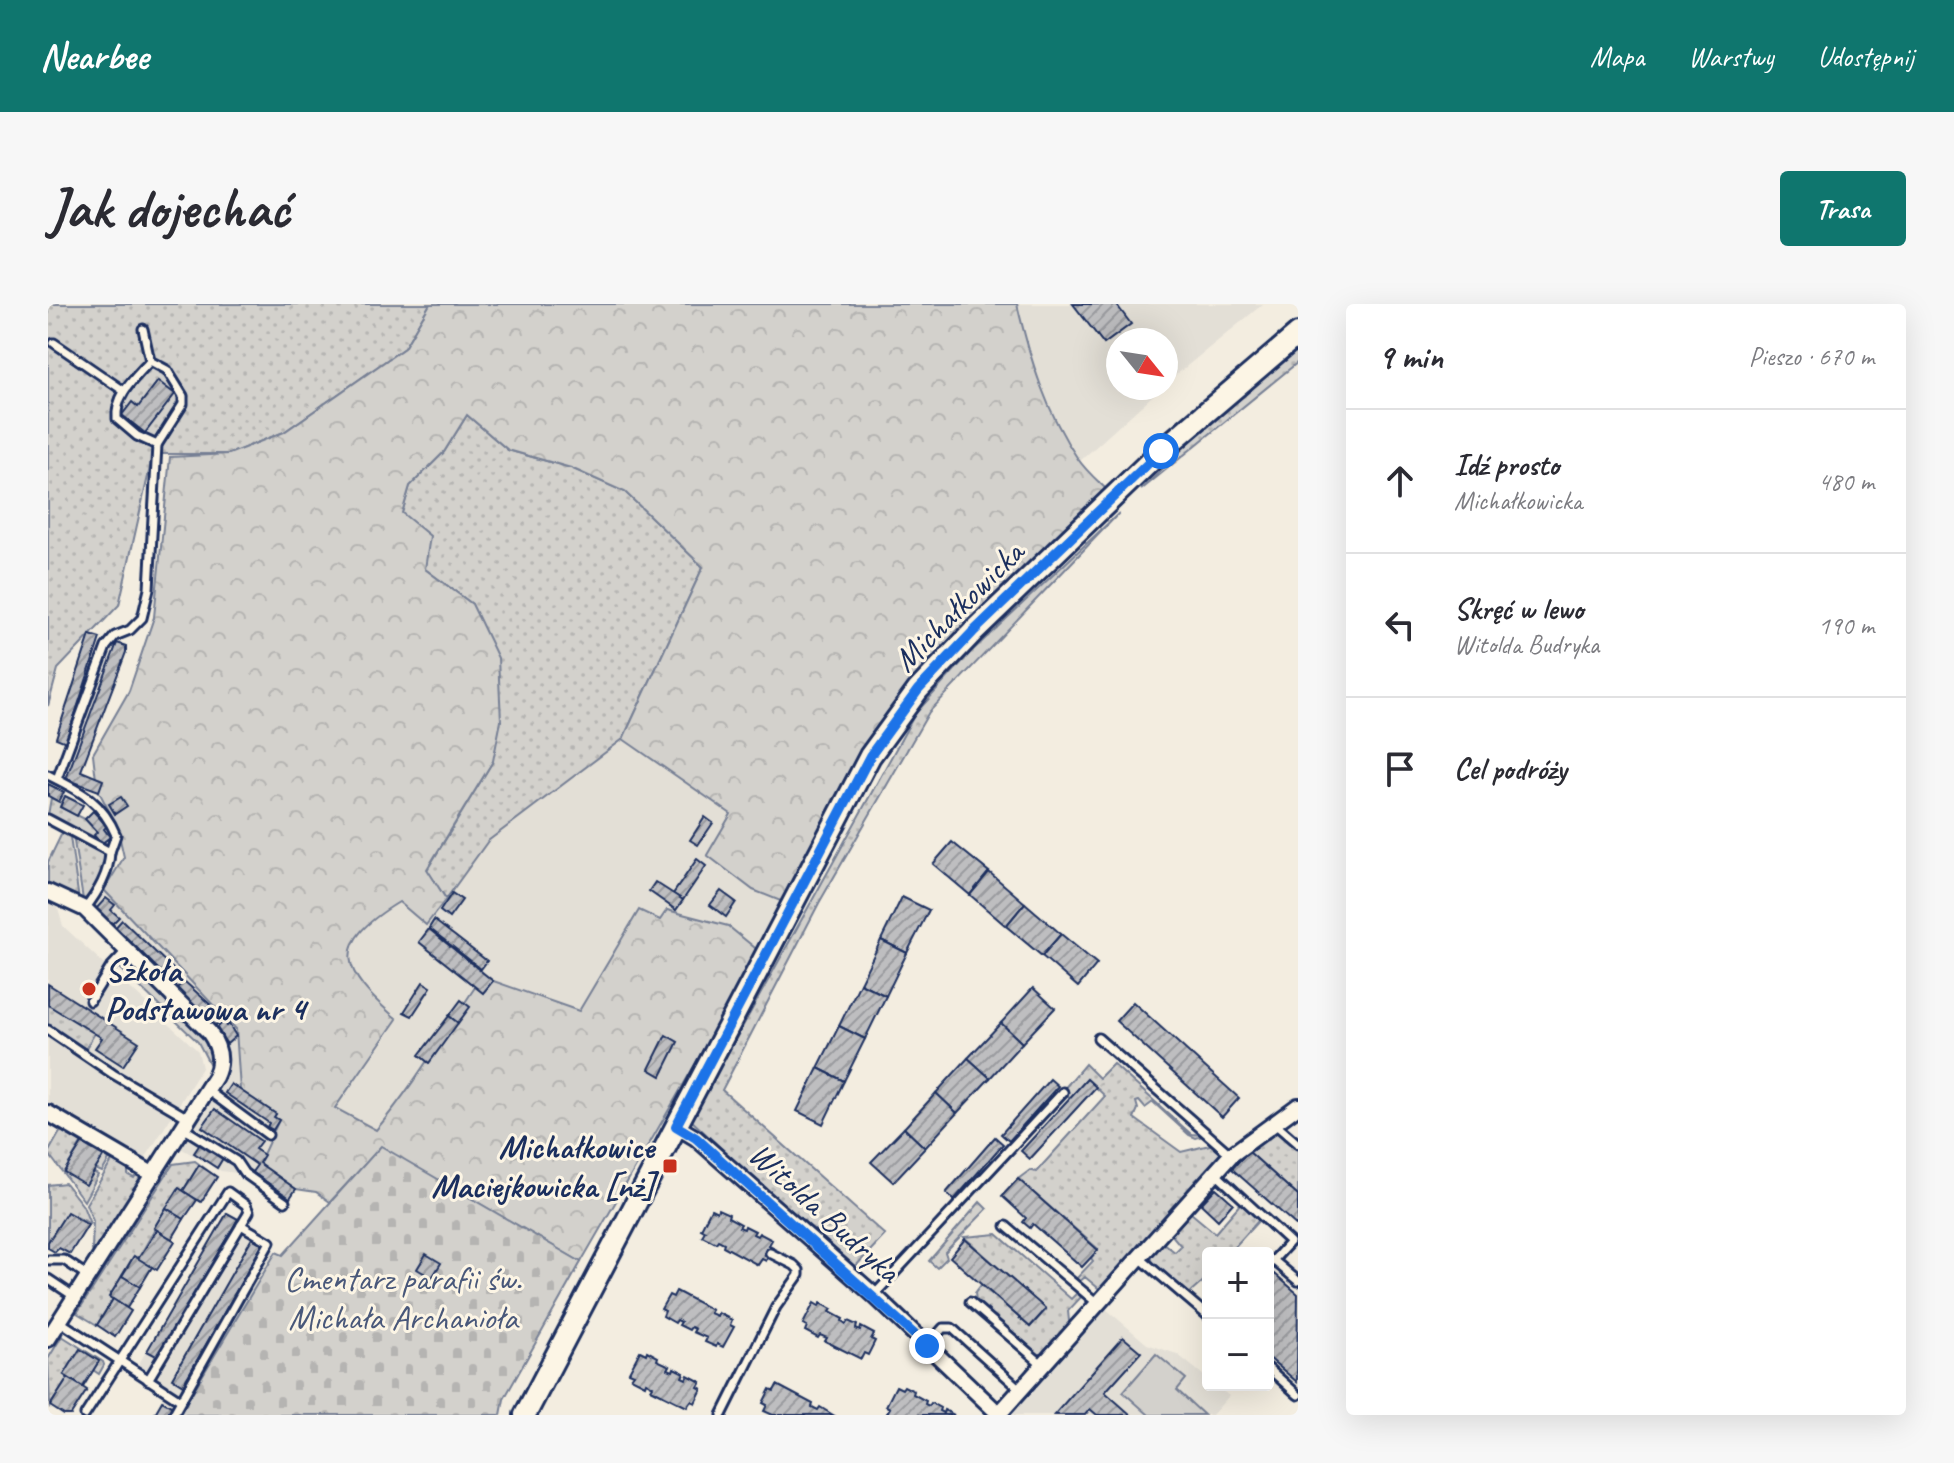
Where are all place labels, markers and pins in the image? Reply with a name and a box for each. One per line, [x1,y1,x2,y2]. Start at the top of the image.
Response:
place label: Szkoła Podstawowa nr 4 [105,948,309,1030]
marker: Szkoła Podstawowa nr 4 [80,980,98,998]
place label: Michałkowice Maciejkowicka [nż] [431,1125,660,1207]
marker: Michałkowice Maciejkowicka [nż] [661,1157,679,1175]

